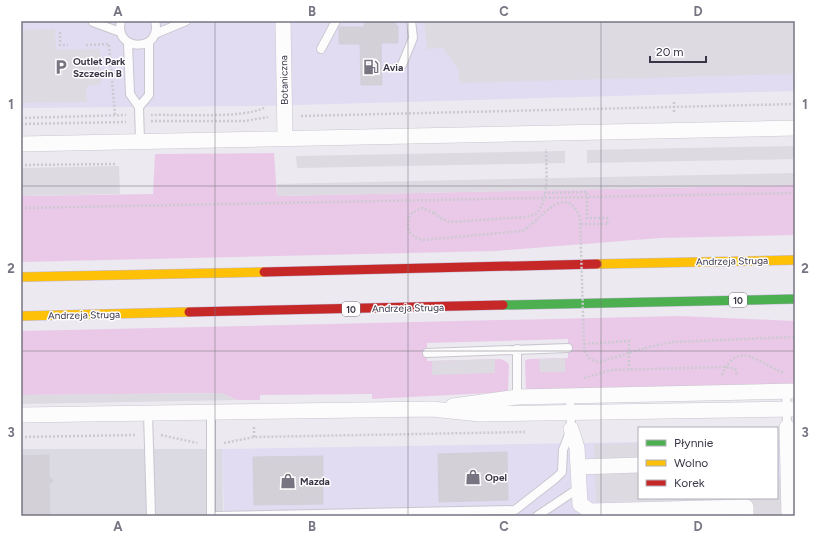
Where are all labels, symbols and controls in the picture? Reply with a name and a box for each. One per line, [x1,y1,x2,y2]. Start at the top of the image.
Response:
text: A [113,4,123,19]
text: B [308,4,316,19]
text: C [499,4,509,19]
text: D [693,4,703,19]
scale bar [650,38,706,64]
text: 20 m [656,45,684,59]
place label: Outlet Park Szczecin B [73,55,126,80]
street label: Botaniczna [277,55,291,105]
parking icon: Outlet Park Szczecin B [52,58,70,76]
fuel station icon: Avia [362,58,380,76]
place label: Avia [383,61,403,74]
text: 1 [8,97,14,112]
text: 1 [802,97,808,112]
street label: Andrzeja Struga [696,254,768,268]
text: 2 [7,261,15,276]
text: 2 [801,261,809,276]
road number: 10 [729,293,747,307]
street label: Andrzeja Struga [372,301,444,315]
road number: 10 [342,302,360,316]
street label: Andrzeja Struga [48,308,120,322]
text: 3 [7,425,15,440]
text: 3 [801,425,809,440]
legend [638,427,778,499]
text: Płynnie [674,436,714,450]
text: Wolno [674,456,708,470]
shop icon: Opel [464,468,482,486]
place label: Opel [485,471,507,484]
shop icon: Mazda [279,472,297,490]
place label: Mazda [300,475,330,488]
text: Korek [674,476,705,490]
text: A [113,519,123,534]
text: B [308,519,316,534]
text: C [499,519,509,534]
text: D [693,519,703,534]

